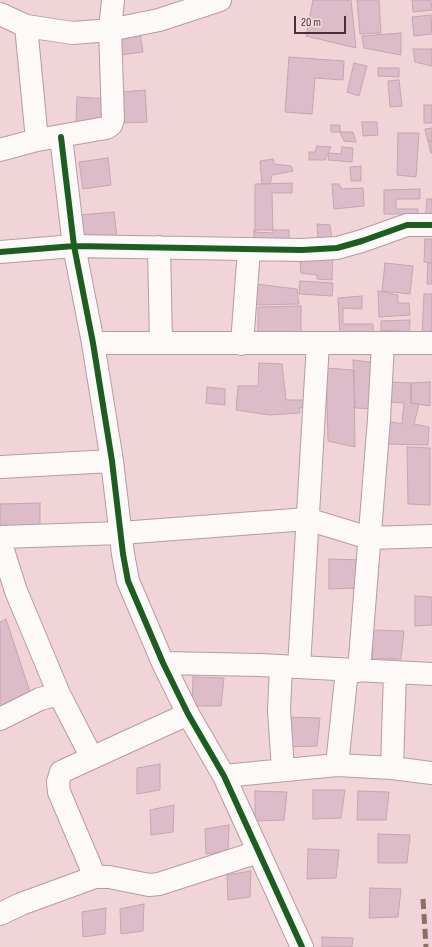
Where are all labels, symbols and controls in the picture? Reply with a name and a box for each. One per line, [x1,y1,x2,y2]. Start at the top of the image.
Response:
scale bar [296,8,348,34]
text: 20 m [301,15,321,30]

